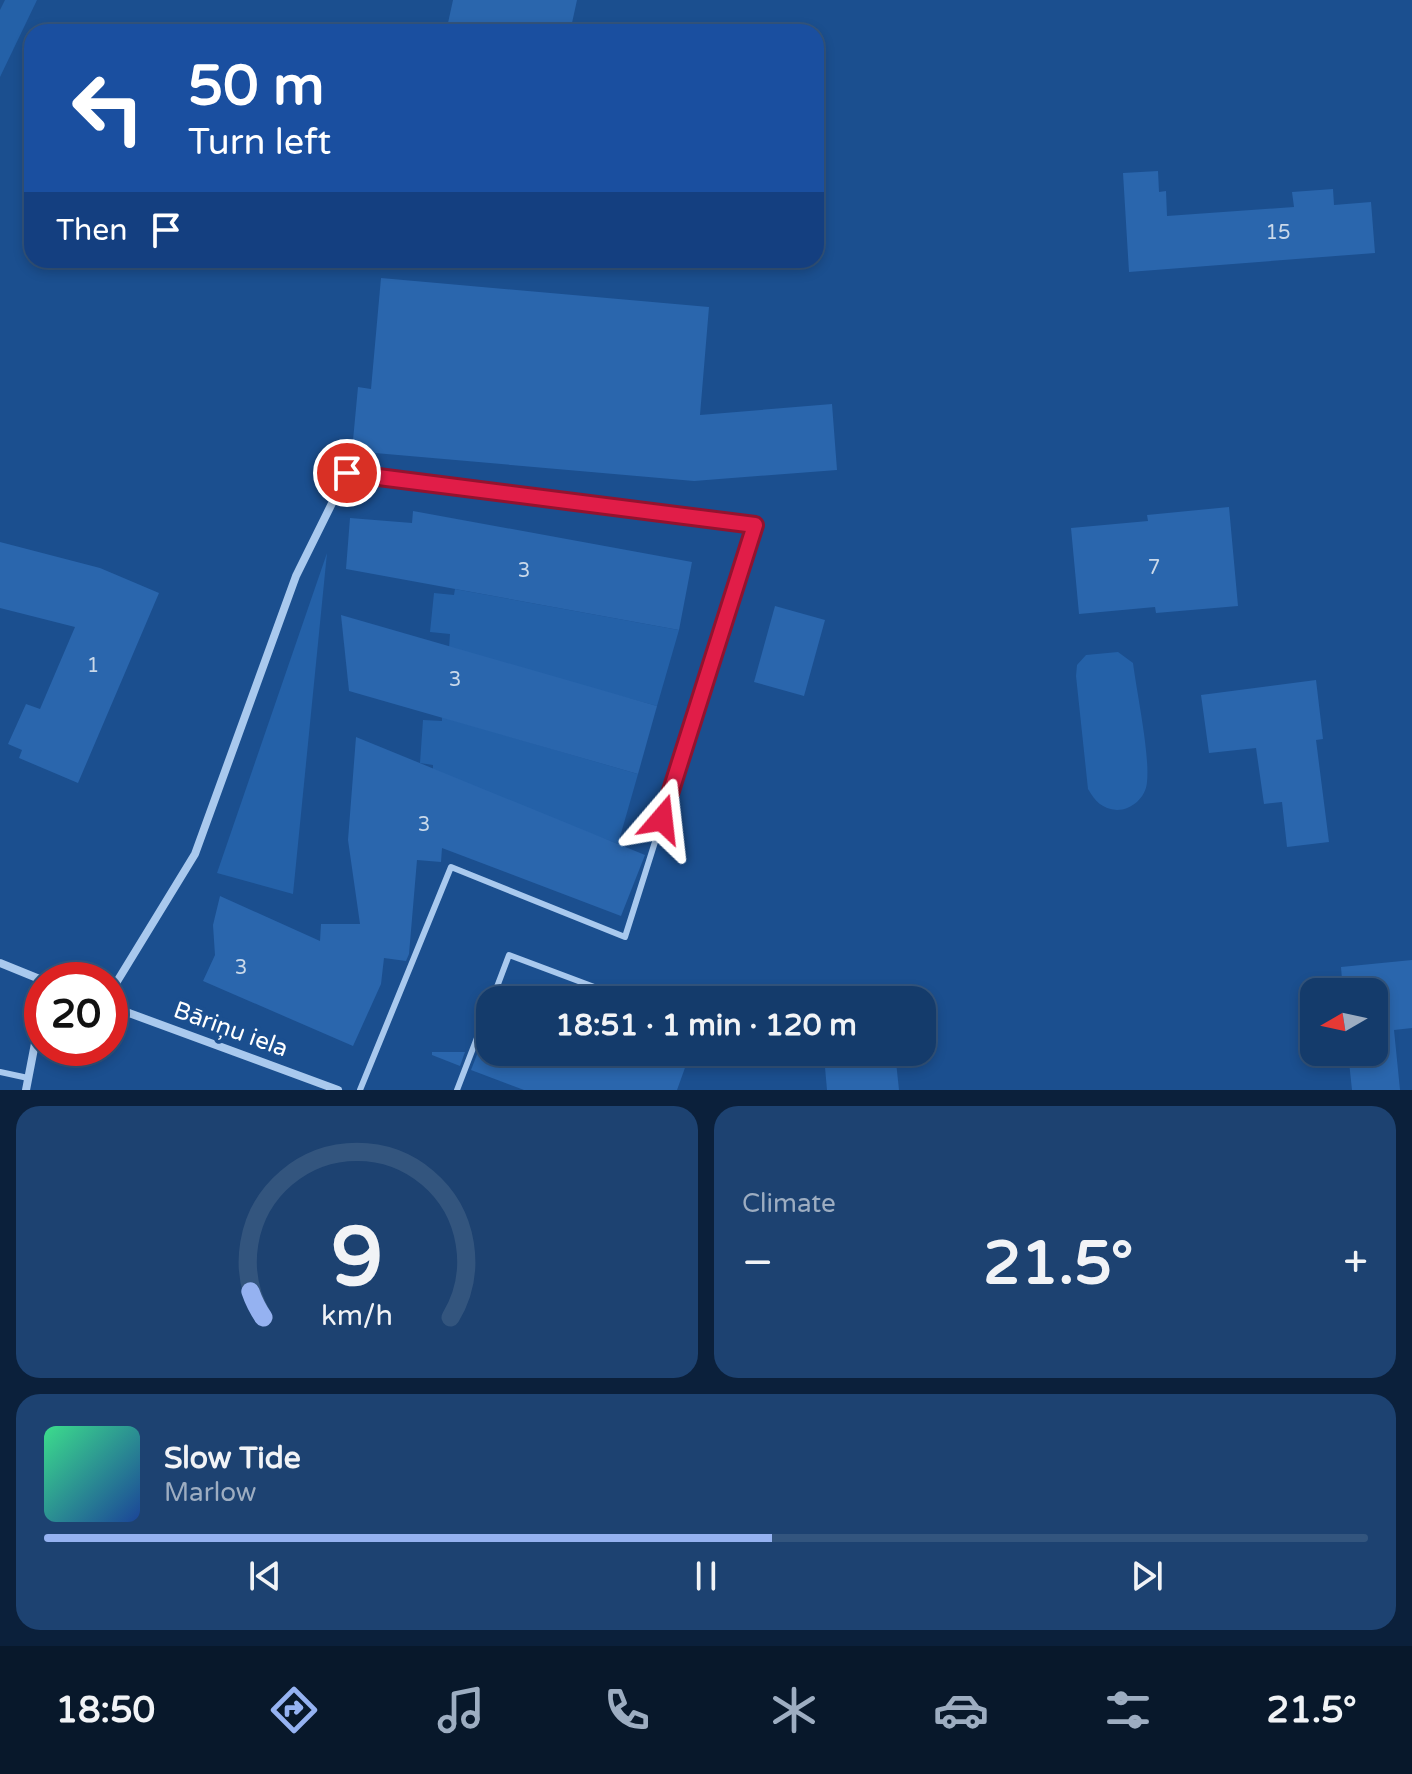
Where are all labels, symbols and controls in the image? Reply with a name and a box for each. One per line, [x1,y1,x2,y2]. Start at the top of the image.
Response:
text: 50 m [188,53,324,120]
icon: left [56,56,160,160]
text: Turn left [188,121,331,164]
icon: arrive [144,208,188,252]
text: Then [56,212,128,249]
house number: 15 [1265,221,1291,245]
pin [313,439,381,507]
icon: arrive [325,451,369,495]
house number: 7 [1148,556,1160,580]
house number: 3 [518,559,530,583]
house number: 1 [87,654,99,678]
house number: 3 [449,668,461,692]
position arrow [620,777,704,861]
house number: 3 [418,813,430,837]
house number: 3 [235,956,247,980]
speed limit sign: 20 [24,962,128,1066]
north arrow [1300,978,1388,1066]
map controls [1300,978,1388,1066]
street label: Bāriņu iela [170,995,292,1064]
text: 18:51 · 1 min · 120 m [555,1007,857,1044]
text: Climate [742,1188,836,1219]
text: 9 [331,1208,383,1308]
text: 21.5° [983,1228,1133,1300]
text: − [742,1237,773,1290]
text: + [1343,1237,1368,1290]
text: km/h [321,1299,393,1333]
text: Slow Tide [164,1440,301,1477]
text: Marlow [164,1477,256,1508]
icon: previous [243,1554,287,1598]
icon: pause [684,1554,728,1598]
icon: next [1125,1554,1169,1598]
icon: directions [266,1682,322,1738]
icon: music [433,1682,489,1738]
icon: phone [599,1682,655,1738]
icon: climate [766,1682,822,1738]
icon: car [933,1682,989,1738]
icon: filters [1100,1682,1156,1738]
text: 18:50 [55,1689,155,1732]
text: 21.5° [1267,1689,1357,1732]

